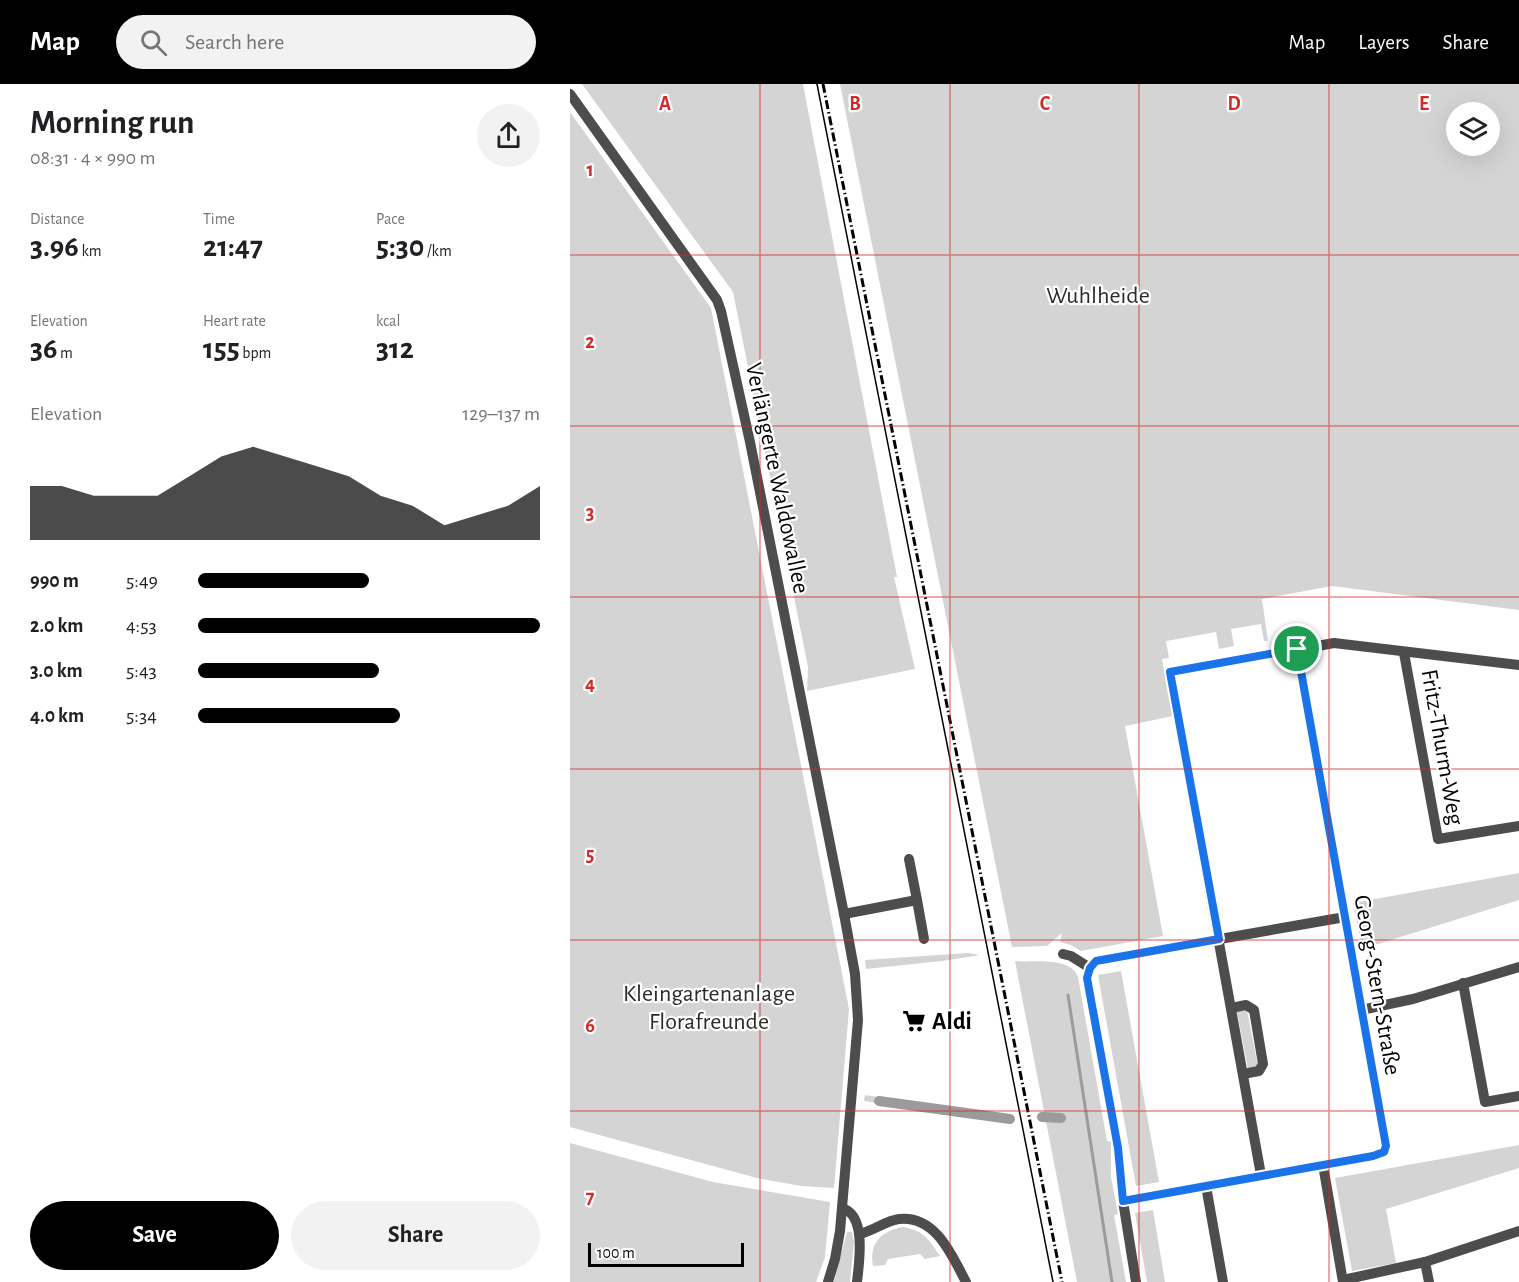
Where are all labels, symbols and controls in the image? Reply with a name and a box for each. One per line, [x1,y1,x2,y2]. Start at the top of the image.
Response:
search box [116,15,536,69]
icon: search [137,26,170,59]
text: Map [30,28,80,56]
text: Search here [185,31,284,53]
text: Map [1289,32,1325,53]
text: Layers [1358,32,1409,53]
text: Share [1442,32,1489,53]
text: A [659,94,671,114]
text: B [849,94,861,114]
text: C [1040,94,1051,114]
text: D [1227,94,1241,114]
text: E [1419,94,1429,114]
map controls [1446,102,1500,156]
button: layers [1446,102,1500,156]
button: share [477,104,540,167]
text: Morning run [30,107,194,140]
text: 08:31 · 4 × 990 m [30,148,155,168]
text: 1 [586,160,594,180]
text: Distance [30,211,84,227]
text: Time [203,211,235,227]
text: Pace [376,211,405,227]
text: 3.96 [30,232,79,262]
text: 21:47 [203,232,263,262]
text: 5:30 [376,232,424,262]
text: km [79,243,102,259]
text: /km [424,243,452,259]
park label: Wuhlheide [1046,284,1150,308]
text: Elevation [30,313,88,329]
text: Heart rate [203,313,266,329]
text: kcal [376,313,400,329]
text: 2 [585,332,595,352]
text: 36 [30,334,57,364]
text: 155 [203,334,240,364]
text: 312 [376,334,414,364]
text: m [57,345,73,361]
text: bpm [240,345,271,361]
street label: Verlängerte Waldowallee [741,361,813,596]
text: Elevation [30,404,102,424]
text: 129–137 m [462,404,540,424]
text: 3 [586,503,594,523]
text: 990 m [30,571,79,591]
text: 5:49 [126,571,158,591]
text: 2.0 km [30,616,83,636]
text: 4:53 [126,616,157,636]
pin [1271,623,1322,674]
icon: arrive [1280,632,1313,665]
text: 3.0 km [30,661,83,681]
text: 5:43 [126,661,157,681]
street label: Fritz-Thurm-Weg [1417,667,1468,827]
text: 4 [585,674,595,694]
text: 4.0 km [30,706,84,726]
text: 5:34 [126,706,157,726]
text: 5 [586,845,594,865]
street label: Georg-Stern-Straße [1349,893,1405,1077]
park label: Kleingartenanlage Florafreunde [623,982,795,1034]
supermarket icon: Aldi [901,1008,927,1034]
place label: Aldi [932,1010,972,1034]
text: 6 [585,1016,595,1036]
text: 7 [586,1187,595,1207]
button: Save [30,1201,279,1270]
button: Share [291,1201,540,1270]
scale bar [588,1240,744,1268]
text: 100 m [597,1245,635,1261]

